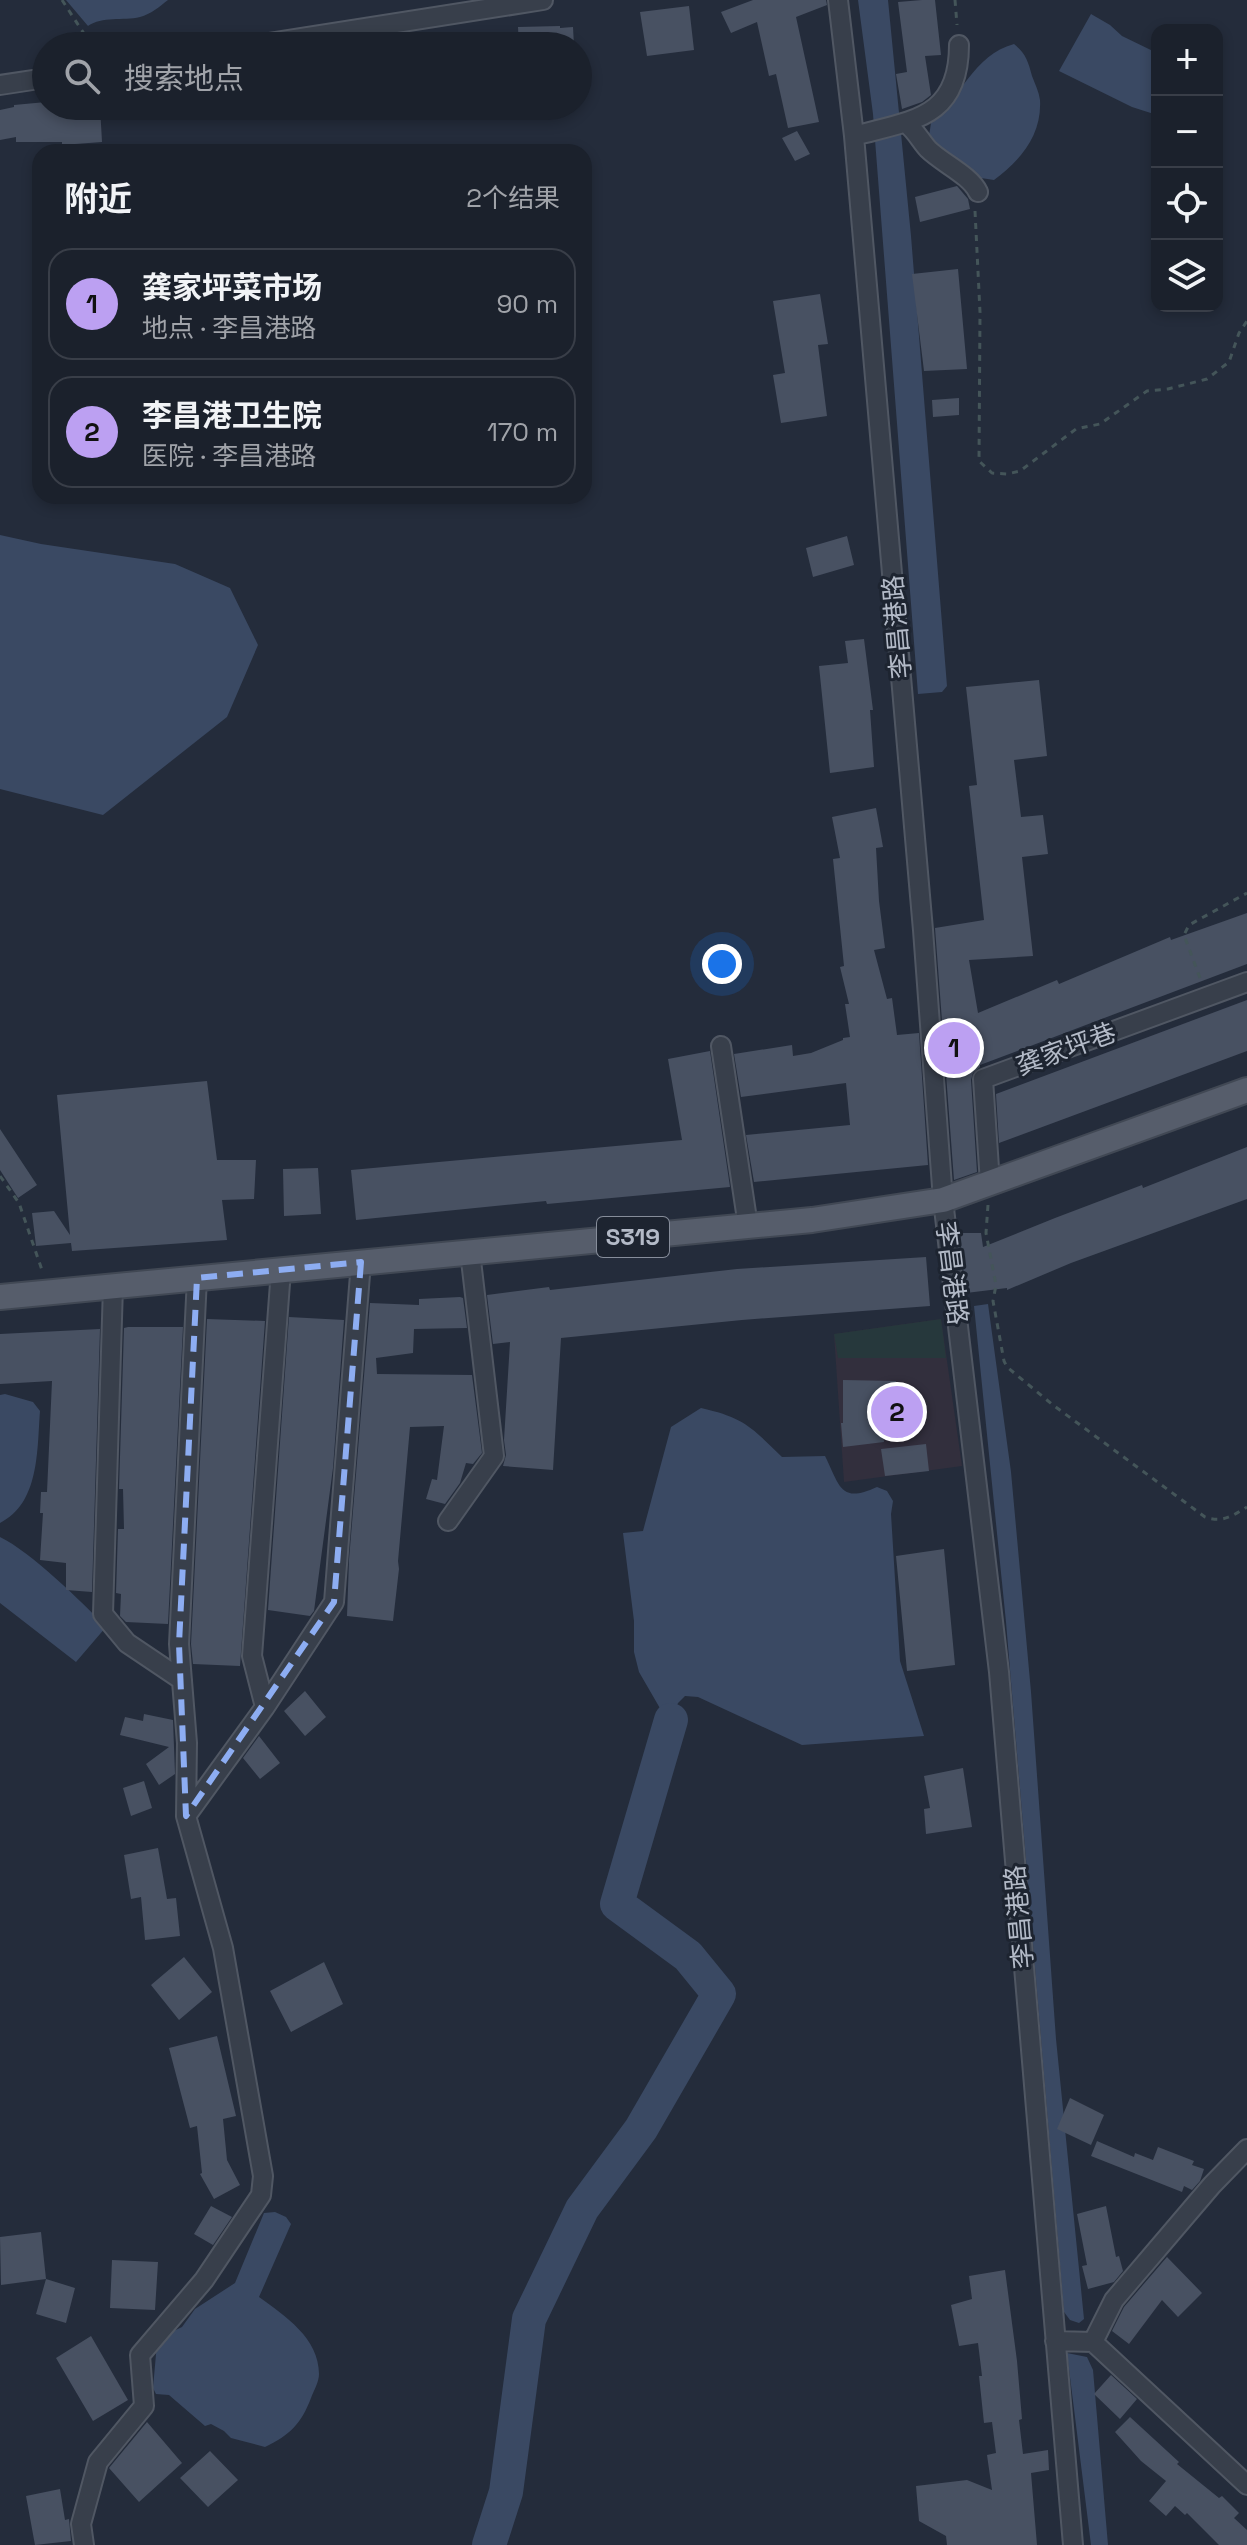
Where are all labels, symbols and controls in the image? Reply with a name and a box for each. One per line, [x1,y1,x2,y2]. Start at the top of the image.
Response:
map controls [1151,24,1223,312]
button: + [1151,24,1223,96]
search box [32,32,592,120]
icon: search [60,54,104,98]
text: 搜索地点 [124,59,244,98]
button: − [1151,96,1223,168]
button: locate [1151,168,1223,240]
text: 附近 [64,178,132,221]
text: 2个结果 [466,181,560,215]
button: layers [1151,240,1223,312]
text: 龚家坪菜市场 [142,268,322,307]
text: 1 [86,287,98,321]
text: 90 m [496,287,558,321]
text: 地点 · 李昌港路 [142,311,316,345]
text: 李昌港卫生院 [142,396,322,435]
text: 2 [84,415,100,449]
text: 170 m [487,415,558,449]
text: 医院 · 李昌港路 [142,439,316,473]
street label: 李昌港路 [876,574,918,680]
your location [702,944,742,984]
street label: 龚家坪巷 [1011,1015,1121,1083]
pin: 1 [928,1018,980,1078]
road number: S319 [597,1217,669,1257]
street label: 李昌港路 [929,1219,975,1327]
pin: 2 [871,1382,923,1442]
street label: 李昌港路 [998,1864,1040,1970]

